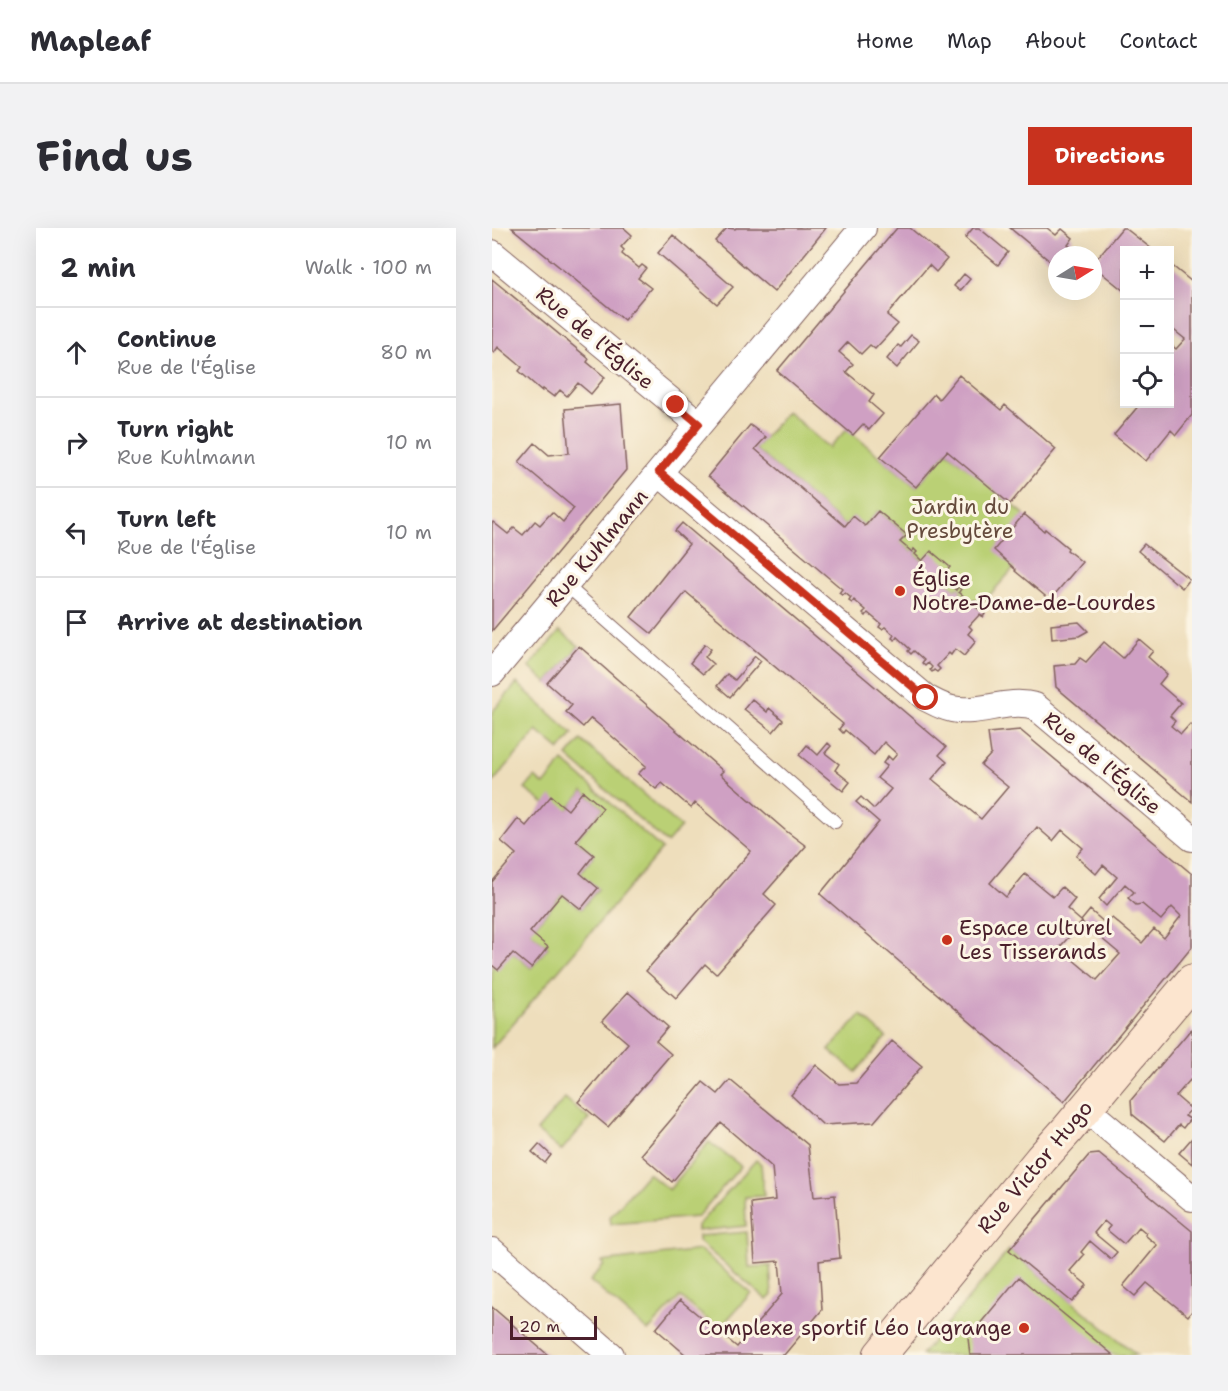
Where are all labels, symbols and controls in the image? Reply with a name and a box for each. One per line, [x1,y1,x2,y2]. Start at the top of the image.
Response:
text: Mapleaf [30,22,151,60]
text: Home [856,27,914,55]
text: Map [947,27,992,55]
text: About [1025,27,1086,55]
text: Contact [1119,27,1198,55]
button: Directions [1028,127,1192,185]
text: Find us [36,128,193,184]
north arrow [1048,246,1102,300]
map controls [1120,246,1174,408]
button: + [1120,246,1174,300]
text: 2 min [60,250,136,285]
text: Walk · 100 m [305,254,432,280]
street label: Rue de l'Église [530,280,661,396]
button: − [1120,300,1174,354]
text: Continue [117,325,217,354]
icon: ahead [60,336,93,369]
text: 80 m [380,339,432,365]
text: Rue de l'Église [117,354,256,380]
button: locate [1120,354,1174,408]
route end [662,391,688,417]
text: Turn right [117,415,234,444]
icon: right [60,426,93,459]
text: 10 m [386,429,432,455]
text: Rue Kuhlmann [117,444,256,470]
street label: Rue Kuhlmann [540,483,655,613]
park label: Jardin du Presbytère [906,493,1014,545]
text: Turn left [117,505,216,534]
icon: left [60,516,93,549]
text: 10 m [386,519,432,545]
text: Rue de l'Église [117,534,256,560]
place label: Église Notre-Dame-de-Lourdes [912,564,1156,617]
marker: Église Notre-Dame-de-Lourdes [893,584,907,598]
icon: arrive [60,606,93,639]
text: Arrive at destination [117,608,363,637]
route start [912,684,938,710]
street label: Rue de l'Église [1037,705,1168,821]
place label: Espace culturel Les Tisserands [959,914,1112,966]
marker: Espace culturel Les Tisserands [940,933,954,947]
street label: Rue Victor Hugo [971,1095,1099,1239]
scale bar [510,1313,597,1340]
place label: Complexe sportif Léo Lagrange [698,1314,1012,1342]
text: 20 m [519,1316,560,1337]
marker: Complexe sportif Léo Lagrange [1017,1321,1031,1335]

